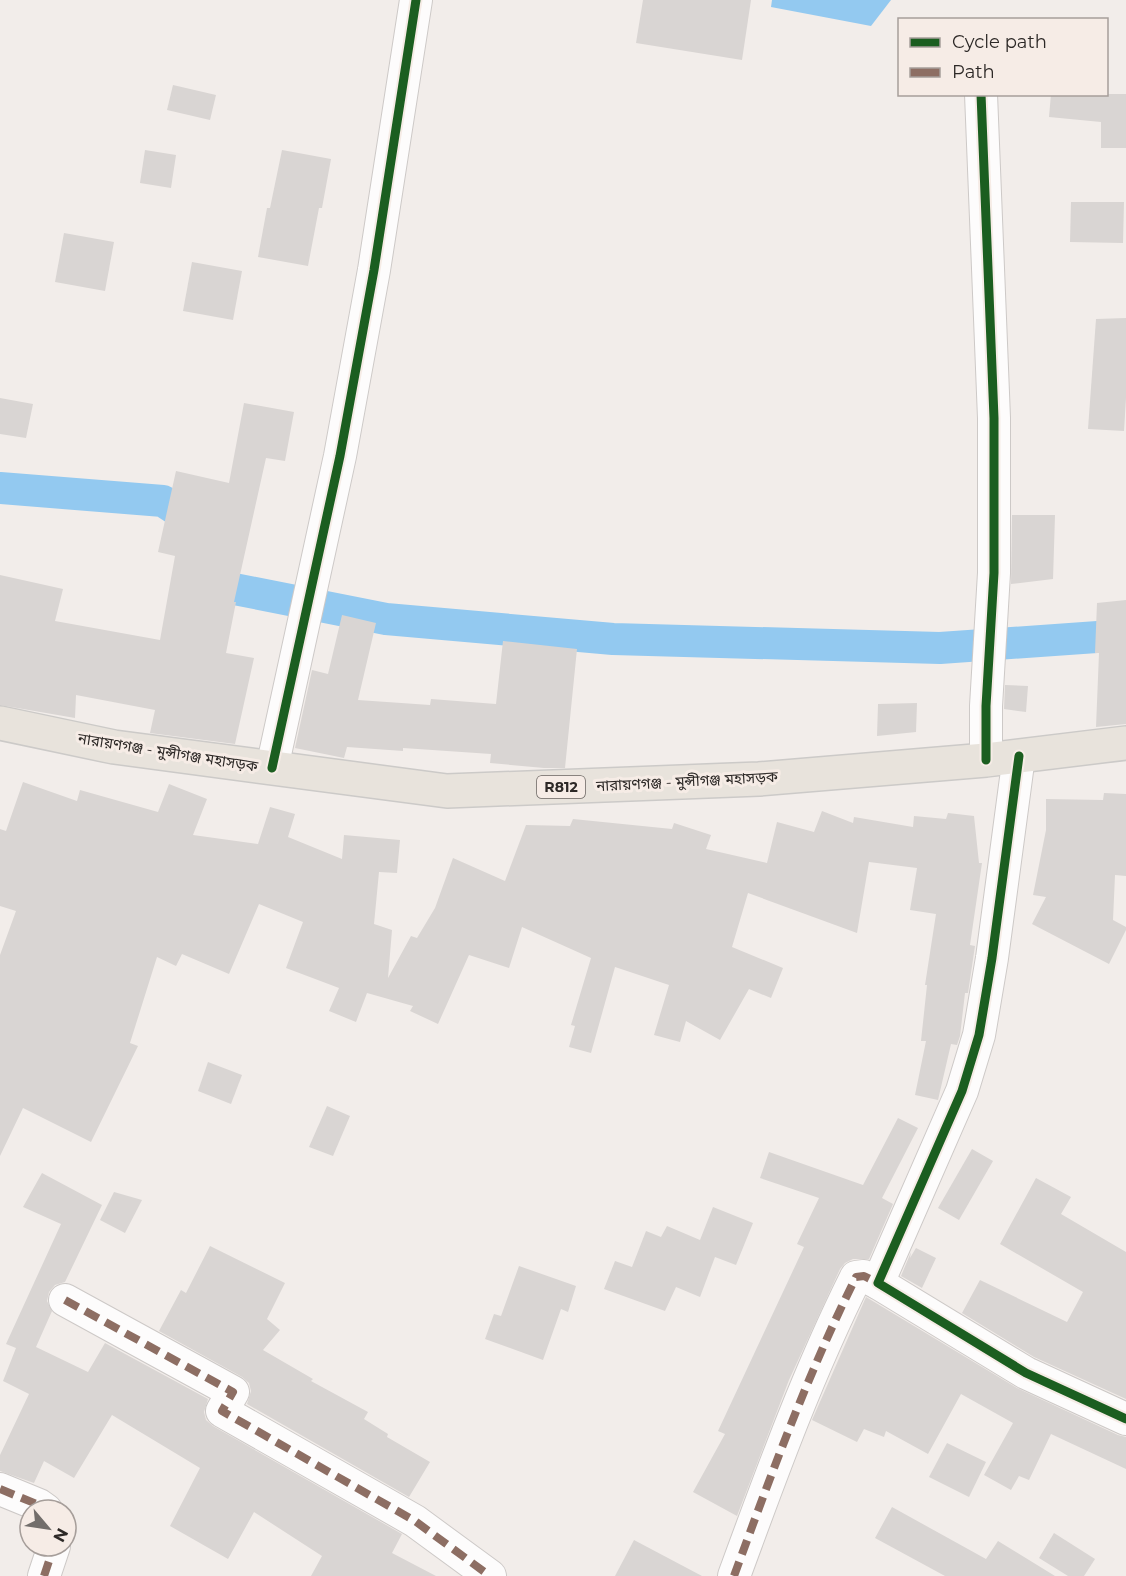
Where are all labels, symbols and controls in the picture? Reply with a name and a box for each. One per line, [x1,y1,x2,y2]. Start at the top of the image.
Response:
legend [898,18,1108,96]
text: Cycle path [952,31,1047,53]
text: Path [952,61,995,83]
street label: নারায়ণগঞ্জ - মুন্সীগঞ্জ মহাসড়ক [76,728,260,776]
street label: নারায়ণগঞ্জ - মুন্সীগঞ্জ মহাসড়ক [595,767,779,795]
road number: R812 [537,776,585,798]
north arrow [18,1498,78,1558]
text: N [49,1525,72,1545]

